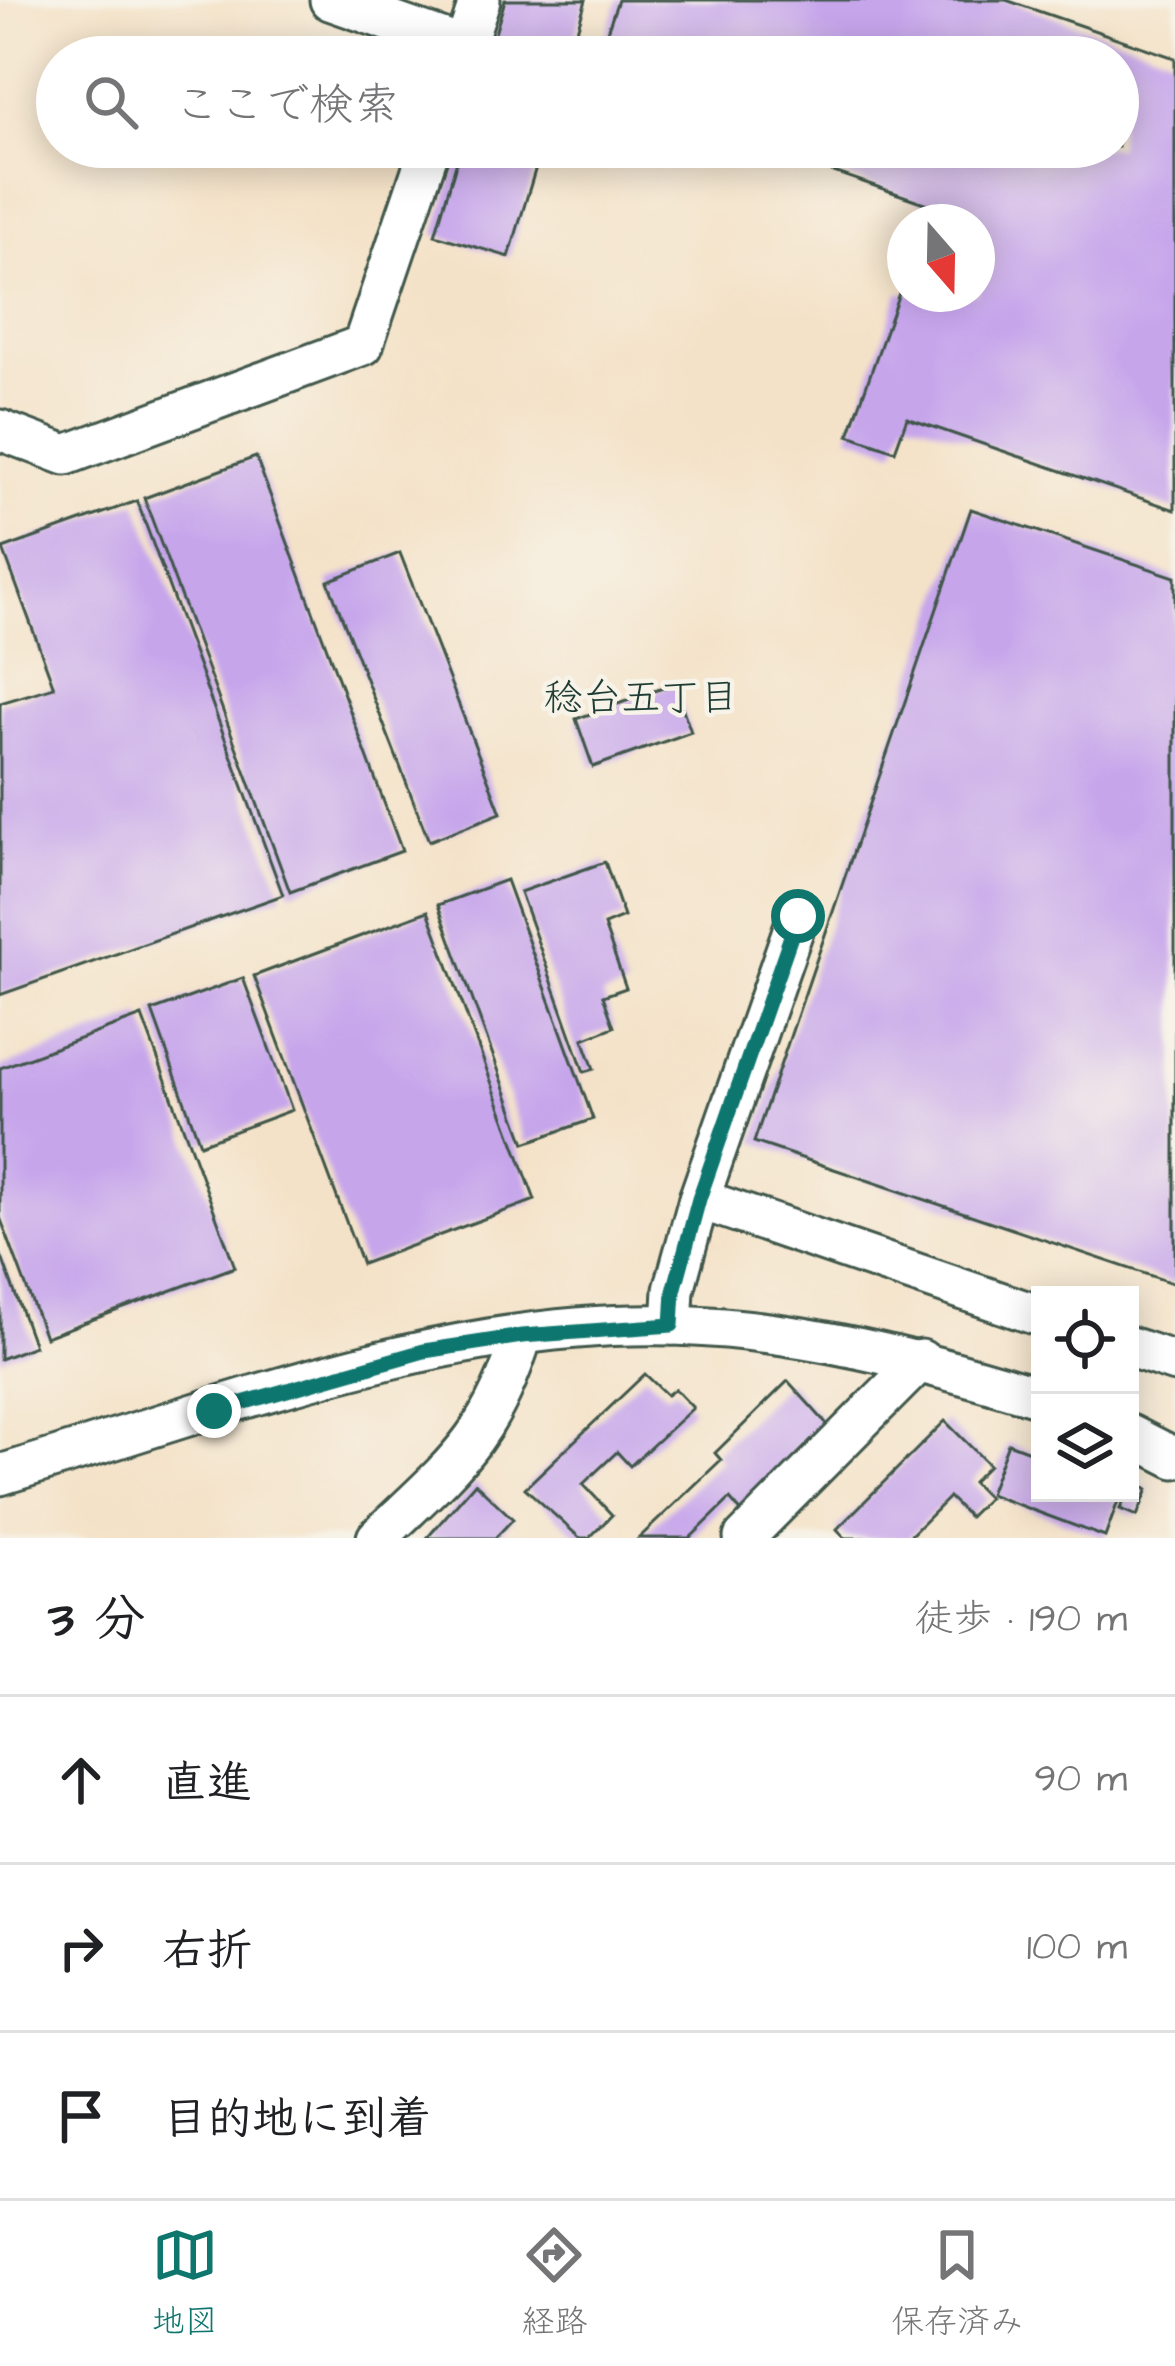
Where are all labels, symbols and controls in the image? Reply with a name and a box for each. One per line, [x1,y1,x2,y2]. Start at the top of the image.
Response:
search box [36,36,1139,168]
icon: search [78,69,144,135]
text: ここで検索 [174,75,399,137]
north arrow [887,204,995,312]
district label: 稔台五丁目 [543,672,739,726]
route start [771,889,825,943]
map controls [1031,1286,1139,1502]
button: locate [1031,1286,1139,1394]
route end [187,1384,241,1438]
button: layers [1031,1394,1139,1502]
text: 3 分 [48,1585,145,1656]
text: 徒歩 · 190 m [915,1593,1127,1647]
icon: ahead [48,1747,114,1813]
text: 直進 [162,1753,252,1815]
text: 90 m [1034,1753,1127,1807]
icon: right [48,1915,114,1981]
text: 右折 [162,1921,252,1983]
text: 100 m [1027,1921,1127,1975]
icon: arrive [48,2083,114,2149]
text: 目的地に到着 [162,2089,432,2151]
tab: 地図 [152,2222,218,2345]
tab: 経路 [521,2222,587,2345]
tab: 保存済み [891,2222,1023,2345]

